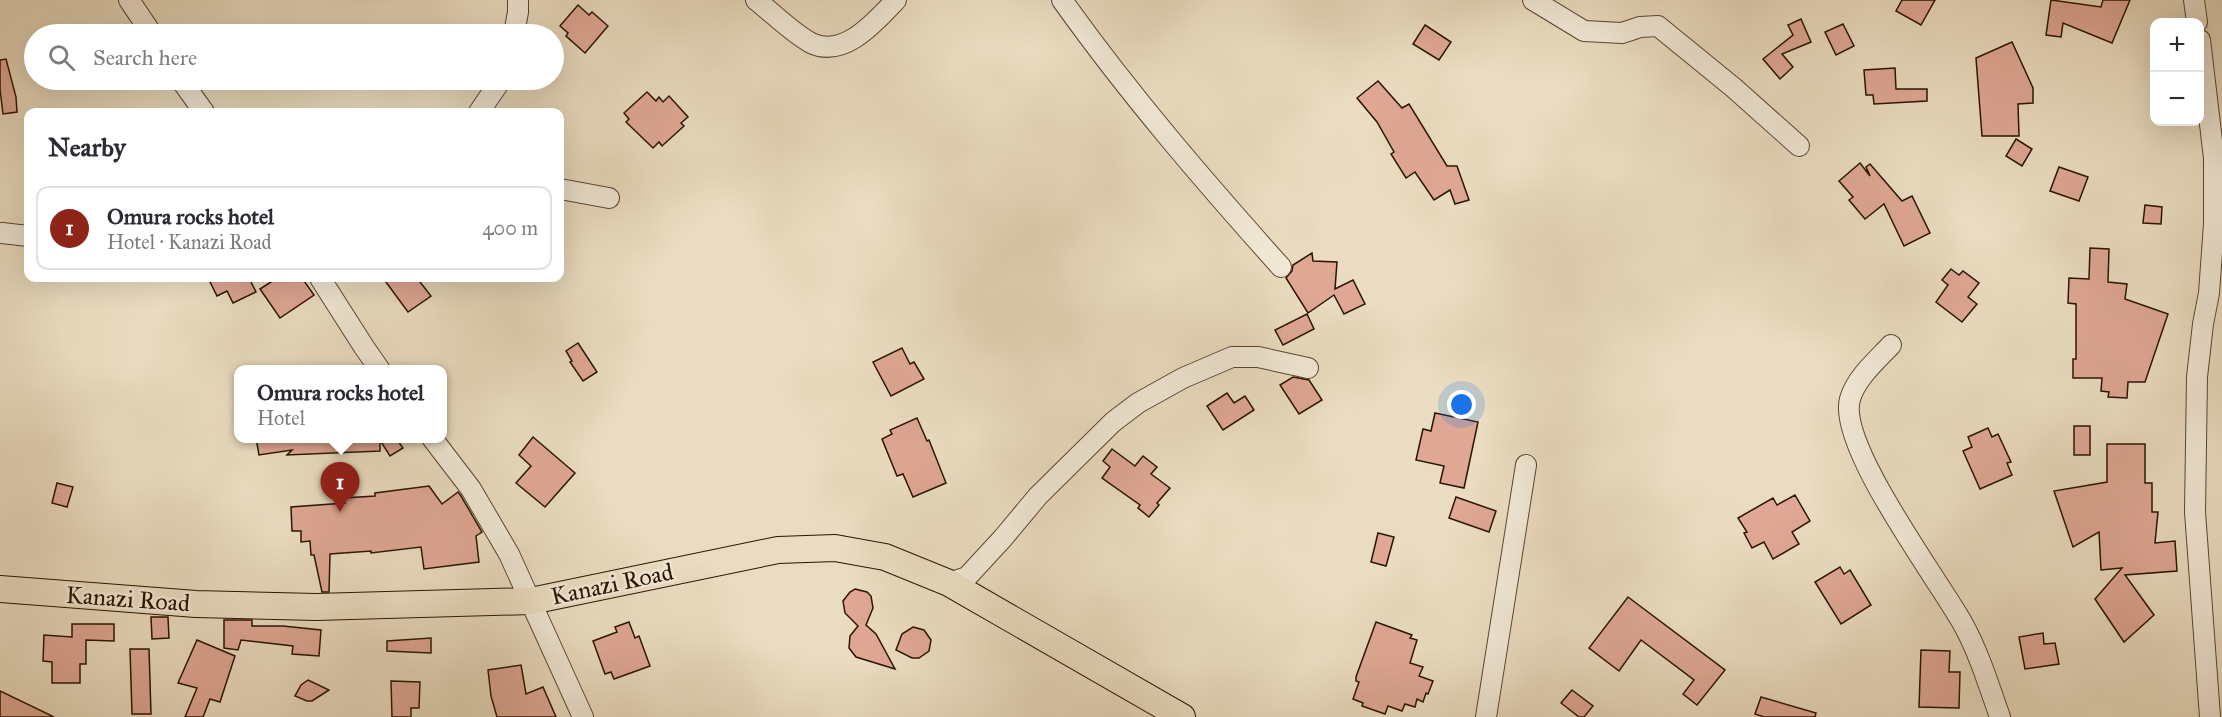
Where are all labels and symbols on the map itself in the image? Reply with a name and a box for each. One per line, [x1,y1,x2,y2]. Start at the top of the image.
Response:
your location [1447,390,1476,419]
pin: 1 [320,462,360,512]
street label: Kanazi Road [548,556,676,612]
street label: Kanazi Road [65,580,191,618]

